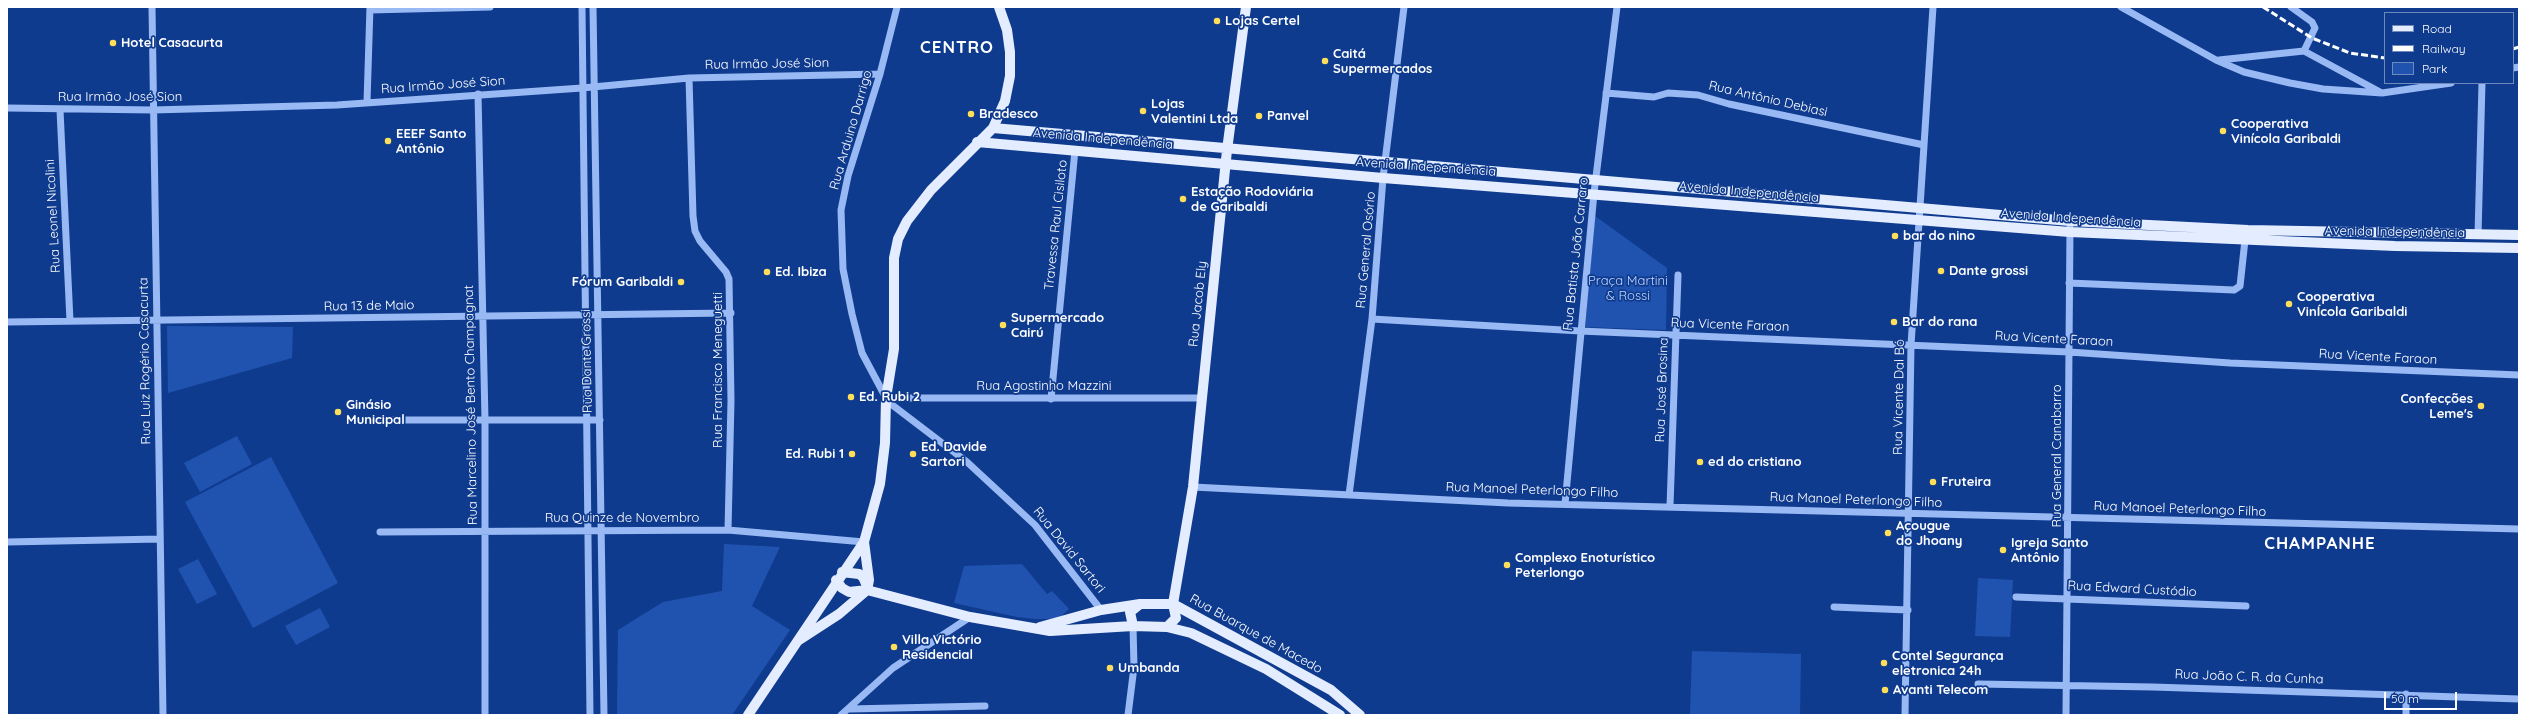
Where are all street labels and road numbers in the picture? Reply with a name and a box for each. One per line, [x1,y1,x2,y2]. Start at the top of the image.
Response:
street label: Rua Irmão José Sion [705,55,829,73]
street label: Rua Arduino Darrigo [826,69,876,191]
street label: Rua Irmão José Sion [380,73,506,97]
street label: Rua Antônio Debiasi [1707,78,1829,120]
street label: Rua Irmão José Sion [58,89,182,105]
street label: Avenida Independência [1032,125,1174,153]
street label: Avenida Independência [1355,154,1497,180]
street label: Rua Leonel Nicolini [42,159,64,273]
street label: Travessa Raul Cisiloto [1041,159,1071,291]
street label: Rua Batista João Carraro [1560,177,1592,331]
street label: Avenida Independência [1678,178,1820,206]
street label: Rua General Osório [1353,191,1379,309]
street label: Avenida Independência [2000,205,2142,231]
street label: Avenida Independência [2325,223,2465,241]
street label: Rua Jacob Ely [1186,260,1210,348]
street label: Rua Luiz Rogério Casacurta [136,277,154,445]
street label: Rua Marcelino José Bento Champagnat [461,285,481,525]
street label: Rua Francisco Meneguetti [710,292,726,448]
street label: Rua 13 de Maio [324,297,414,315]
street label: Rua Dante Grossi [578,309,596,413]
street label: Rua Vicente Faraon [1670,315,1790,335]
street label: Rua Vicente Faraon [1994,328,2114,350]
street label: Rua José Brosina [1652,337,1672,443]
street label: Rua Vicente Dal Bó [1890,339,1908,455]
street label: Rua Vicente Faraon [2318,346,2438,368]
street label: Rua Agostinho Mazzini [976,378,1112,394]
street label: Rua General Canabarro [2049,385,2065,527]
street label: Rua Manoel Peterlongo Filho [1445,479,1619,501]
street label: Rua Manoel Peterlongo Filho [1769,489,1943,511]
street label: Rua Manoel Peterlongo Filho [2093,498,2267,520]
street label: Rua David Sartori [1030,504,1108,596]
street label: Rua Quinze de Novembro [545,510,699,526]
street label: Rua Edward Custódio [2067,578,2197,600]
street label: Rua Buarque de Macedo [1187,591,1325,677]
street label: Rua João C. R. da Cunha [2174,667,2324,687]

